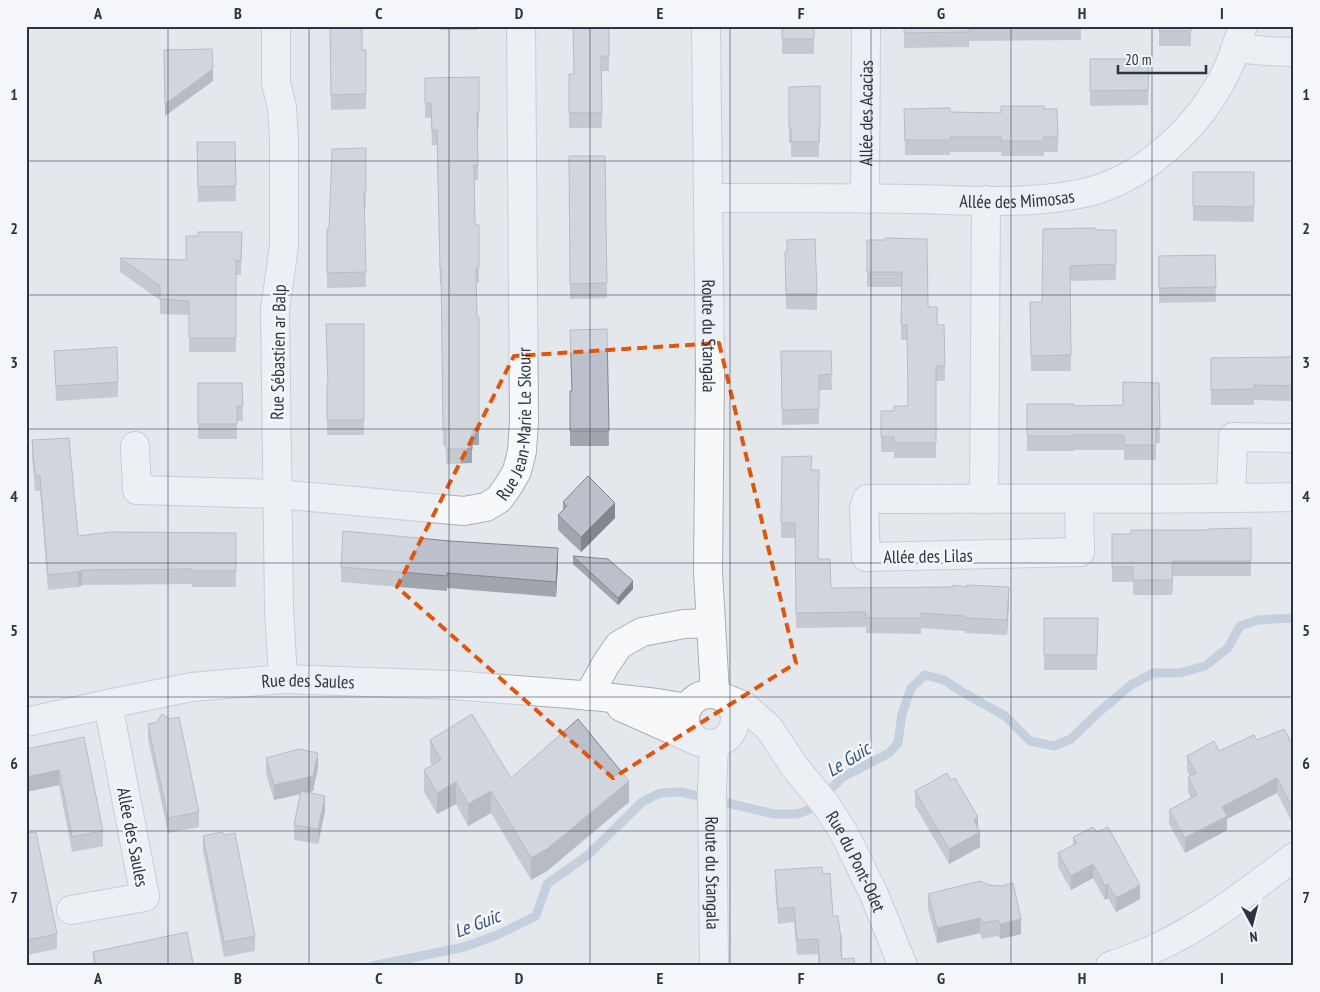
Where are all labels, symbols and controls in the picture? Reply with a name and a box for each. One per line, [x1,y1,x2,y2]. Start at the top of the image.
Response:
text: A [93,3,103,23]
text: B [234,3,242,23]
text: C [375,3,383,23]
text: D [515,3,524,23]
text: E [657,3,664,23]
text: F [798,3,805,23]
text: G [937,3,945,23]
text: H [1078,3,1086,23]
text: I [1220,3,1224,23]
scale bar [1118,42,1205,74]
text: 20 m [1125,50,1151,69]
street label: Allée des Acacias [854,60,877,166]
text: 1 [10,84,18,104]
text: 1 [1302,84,1310,104]
street label: Allée des Mimosas [959,184,1076,213]
text: 2 [10,218,18,238]
text: 2 [1302,218,1310,238]
street label: Route du Stangala [697,279,722,393]
street label: Rue Sébastien ar Balp [265,284,291,420]
street label: Rue Jean-Marie Le Skourr [490,347,536,505]
text: 3 [10,352,18,372]
text: 3 [1302,352,1310,372]
text: 4 [10,486,18,506]
text: 4 [1302,486,1310,506]
street label: Allée des Lilas [883,544,973,568]
text: 5 [10,620,18,640]
text: 5 [1302,620,1310,640]
street label: Rue des Saules [260,667,355,693]
water label: Le Guic [822,735,876,782]
text: 6 [10,753,18,773]
text: 6 [1302,753,1310,773]
street label: Allée des Saules [112,785,154,889]
street label: Rue du Pont-Odet [821,806,891,915]
street label: Route du Stangala [701,816,725,930]
text: 7 [10,887,18,907]
text: 7 [1302,887,1310,907]
north arrow [1228,900,1278,950]
water label: Le Guic [451,903,506,943]
text: N [1249,928,1258,946]
text: A [93,968,103,988]
text: B [234,968,242,988]
text: C [375,968,383,988]
text: D [515,968,524,988]
text: E [657,968,664,988]
text: F [798,968,805,988]
text: G [937,968,945,988]
text: H [1078,968,1086,988]
text: I [1220,968,1224,988]

